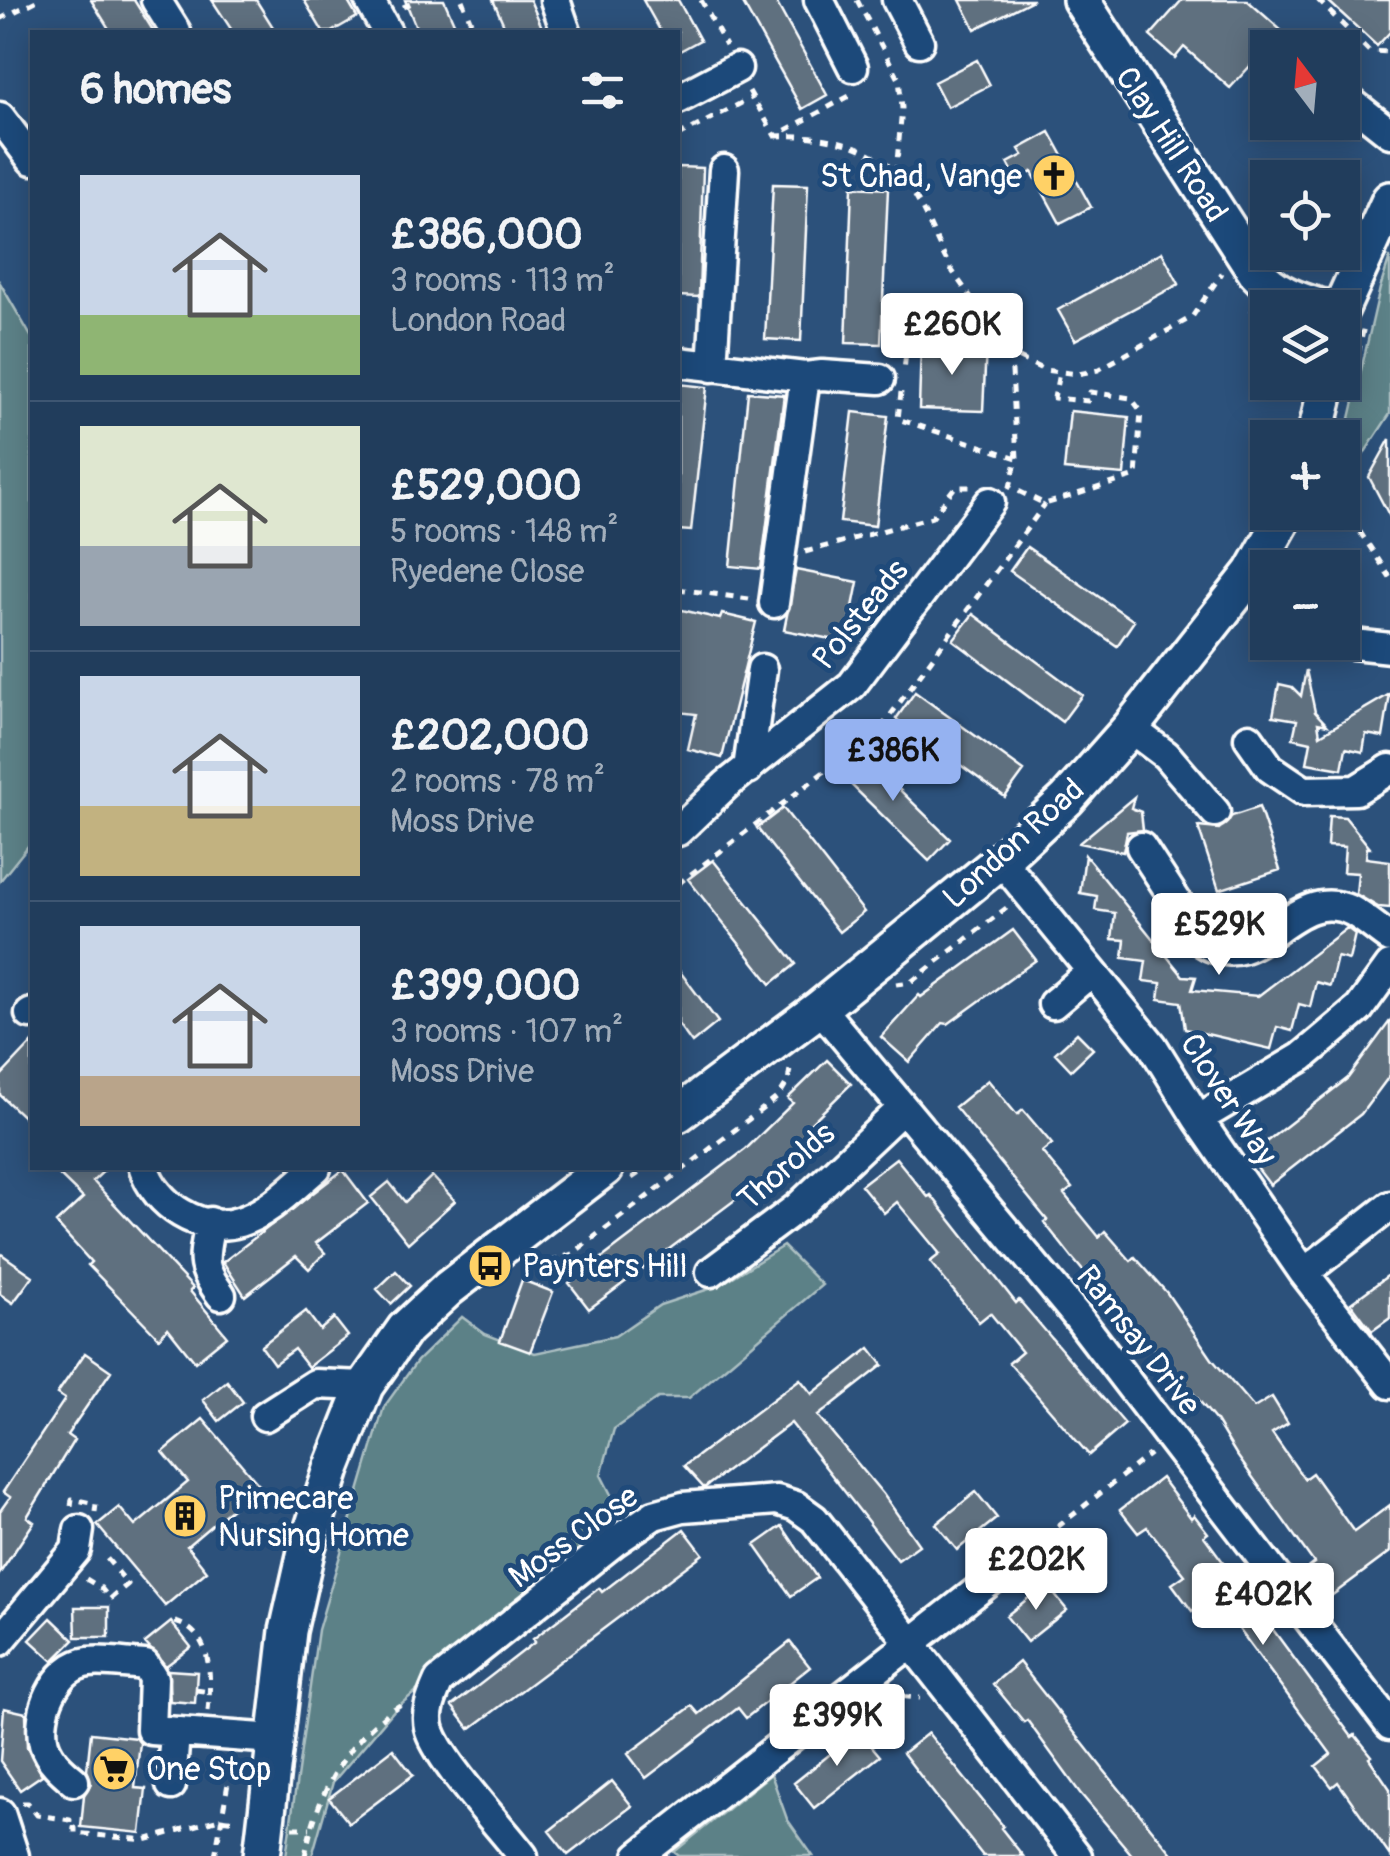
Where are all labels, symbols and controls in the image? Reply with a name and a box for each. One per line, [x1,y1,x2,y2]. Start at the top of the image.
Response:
north arrow [1250,30,1360,140]
map controls [1250,30,1360,660]
street label: Clay Hill Road [1106,59,1236,230]
icon: filters [575,63,630,118]
text: 6 homes [80,64,231,116]
church icon: St Chad, Vange [1031,153,1077,199]
place label: St Chad, Vange [820,157,1022,197]
button: locate [1250,160,1360,270]
text: £386,000 [390,209,583,261]
icon: home [160,215,280,335]
text: 3 rooms · 113 m² [390,261,615,301]
button: layers [1250,290,1360,400]
pin: £260K [882,293,1022,378]
text: London Road [390,301,566,341]
text: £260K [903,305,1001,345]
button: + [1250,420,1360,530]
text: £529,000 [390,460,582,512]
icon: home [160,466,280,586]
text: 5 rooms · 148 m² [390,512,618,552]
button: − [1250,550,1360,660]
street label: Polsteads [804,551,917,678]
text: Ryedene Close [390,552,584,592]
text: £202,000 [390,710,589,762]
icon: home [160,716,280,836]
pin: £386K [823,719,963,804]
text: £386K [847,731,939,771]
text: 2 rooms · 78 m² [390,762,605,802]
street label: London Road [935,770,1093,918]
text: Moss Drive [390,802,534,842]
pin: £529K [1149,893,1289,978]
text: £529K [1173,905,1265,945]
text: £399,000 [390,960,580,1012]
icon: home [160,966,280,1086]
text: 3 rooms · 107 m² [390,1012,623,1052]
street label: Clover Way [1171,1026,1286,1173]
text: Moss Drive [390,1052,534,1092]
street label: Thorolds [730,1114,843,1220]
bus stop icon: Paynters Hill [467,1243,513,1289]
place label: Paynters Hill [522,1247,687,1287]
street label: Ramsay Drive [1067,1258,1209,1424]
street label: Moss Close [501,1476,646,1597]
place label: Primecare Nursing Home [218,1479,409,1556]
building icon: Primecare Nursing Home [162,1493,208,1539]
pin: £202K [966,1528,1106,1613]
text: £202K [987,1540,1085,1580]
pin: £402K [1193,1563,1333,1648]
text: £402K [1214,1575,1312,1615]
pin: £399K [767,1684,907,1769]
text: £399K [792,1696,882,1736]
supermarket icon: One Stop [91,1746,137,1792]
place label: One Stop [146,1750,271,1790]

